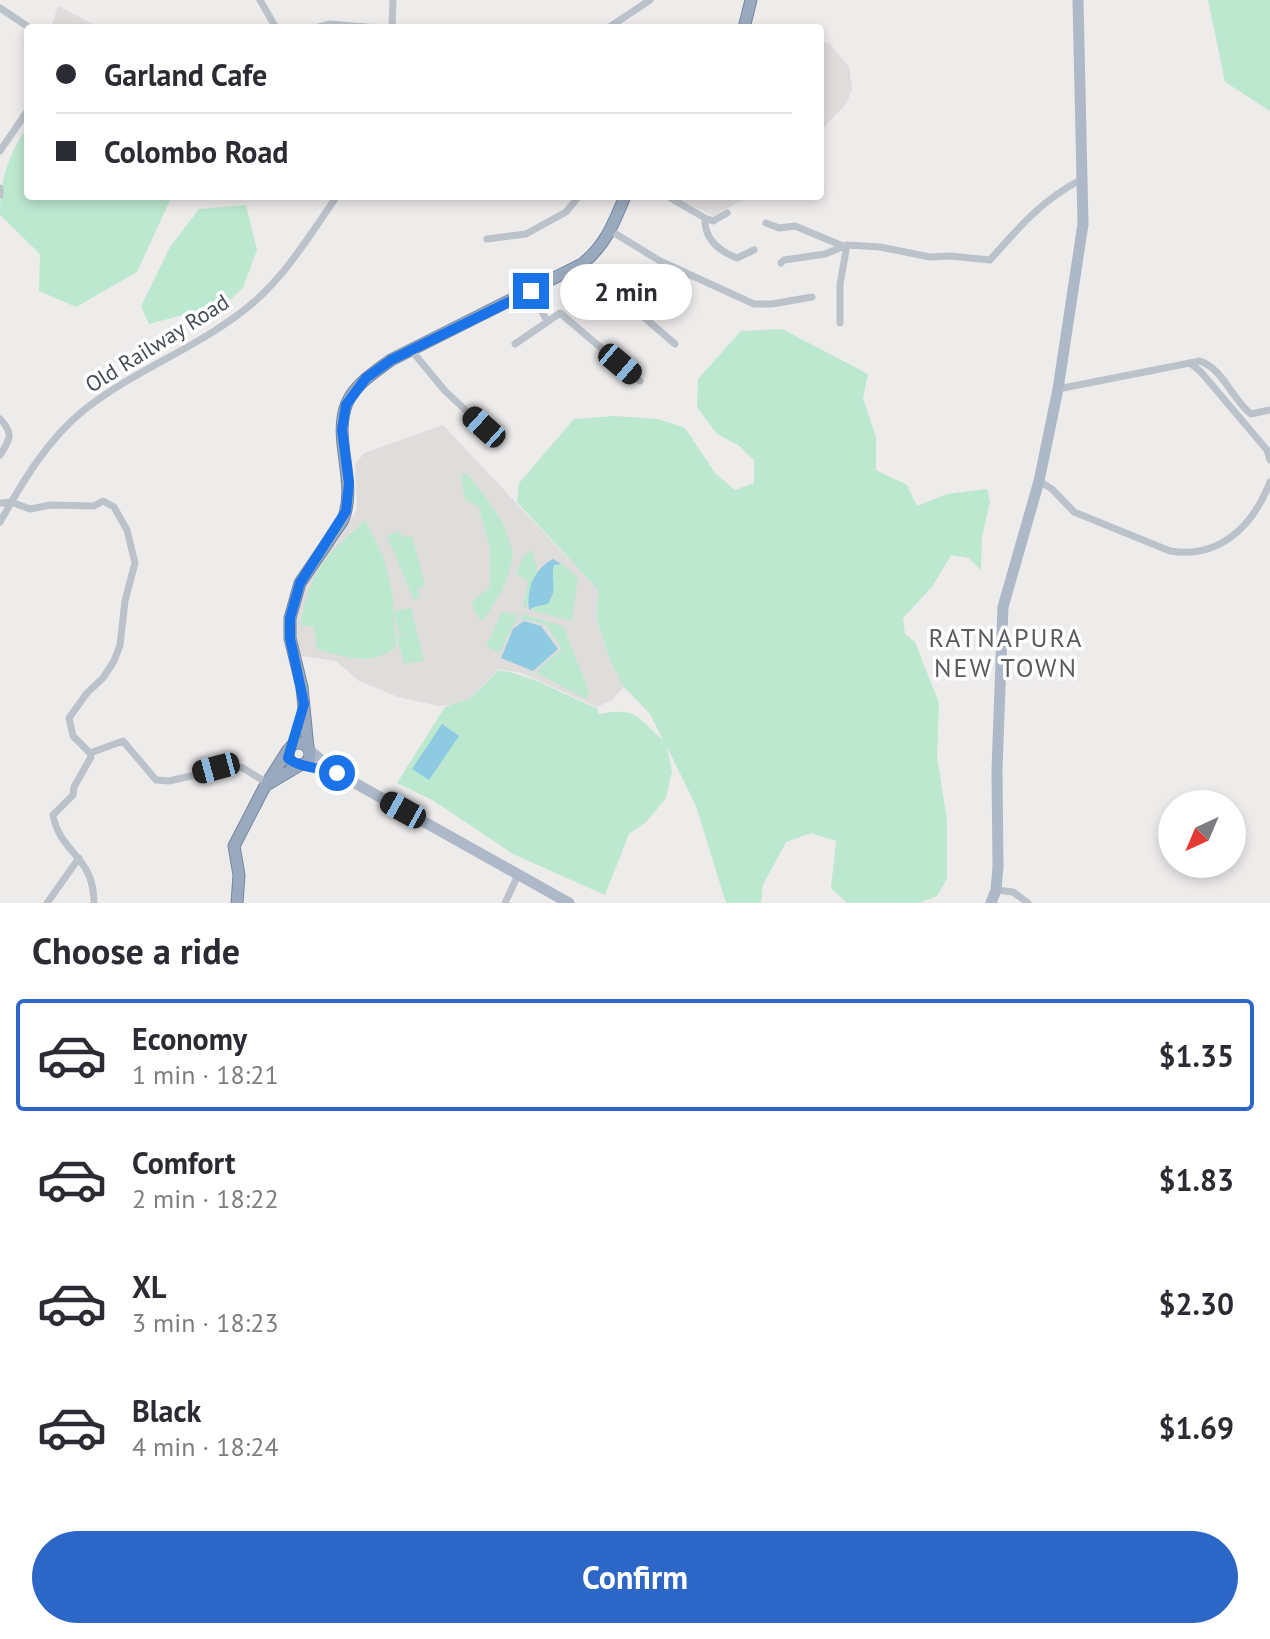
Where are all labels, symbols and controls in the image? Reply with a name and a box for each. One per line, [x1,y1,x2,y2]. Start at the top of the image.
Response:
text: Garland Cafe [104,55,267,94]
text: Colombo Road [104,132,288,171]
callout: 2 min [559,263,691,319]
route end [513,273,549,309]
text: 2 min [594,275,658,308]
street label: Old Railway Road [80,288,234,398]
car [594,339,646,389]
car [458,402,510,452]
district label: RATNAPURA NEW TOWN [929,621,1083,684]
car [190,750,242,786]
route start [319,755,355,791]
car [376,788,430,832]
north arrow [1158,790,1246,878]
map controls [1158,790,1246,878]
text: Choose a ride [32,927,240,974]
icon: car [36,1019,108,1091]
text: Economy [132,1019,247,1058]
text: $1.35 [1159,1036,1234,1075]
text: 1 min · 18:21 [132,1058,279,1091]
icon: car [36,1143,108,1215]
text: Comfort [132,1143,235,1182]
text: $1.83 [1159,1160,1234,1199]
text: 2 min · 18:22 [132,1182,279,1215]
icon: car [36,1267,108,1339]
text: XL [132,1267,166,1306]
text: $2.30 [1159,1284,1234,1323]
text: 3 min · 18:23 [132,1306,279,1339]
icon: car [36,1391,108,1463]
text: Black [132,1391,201,1430]
text: $1.69 [1159,1408,1234,1447]
text: 4 min · 18:24 [132,1430,279,1463]
button: Confirm [32,1531,1238,1623]

